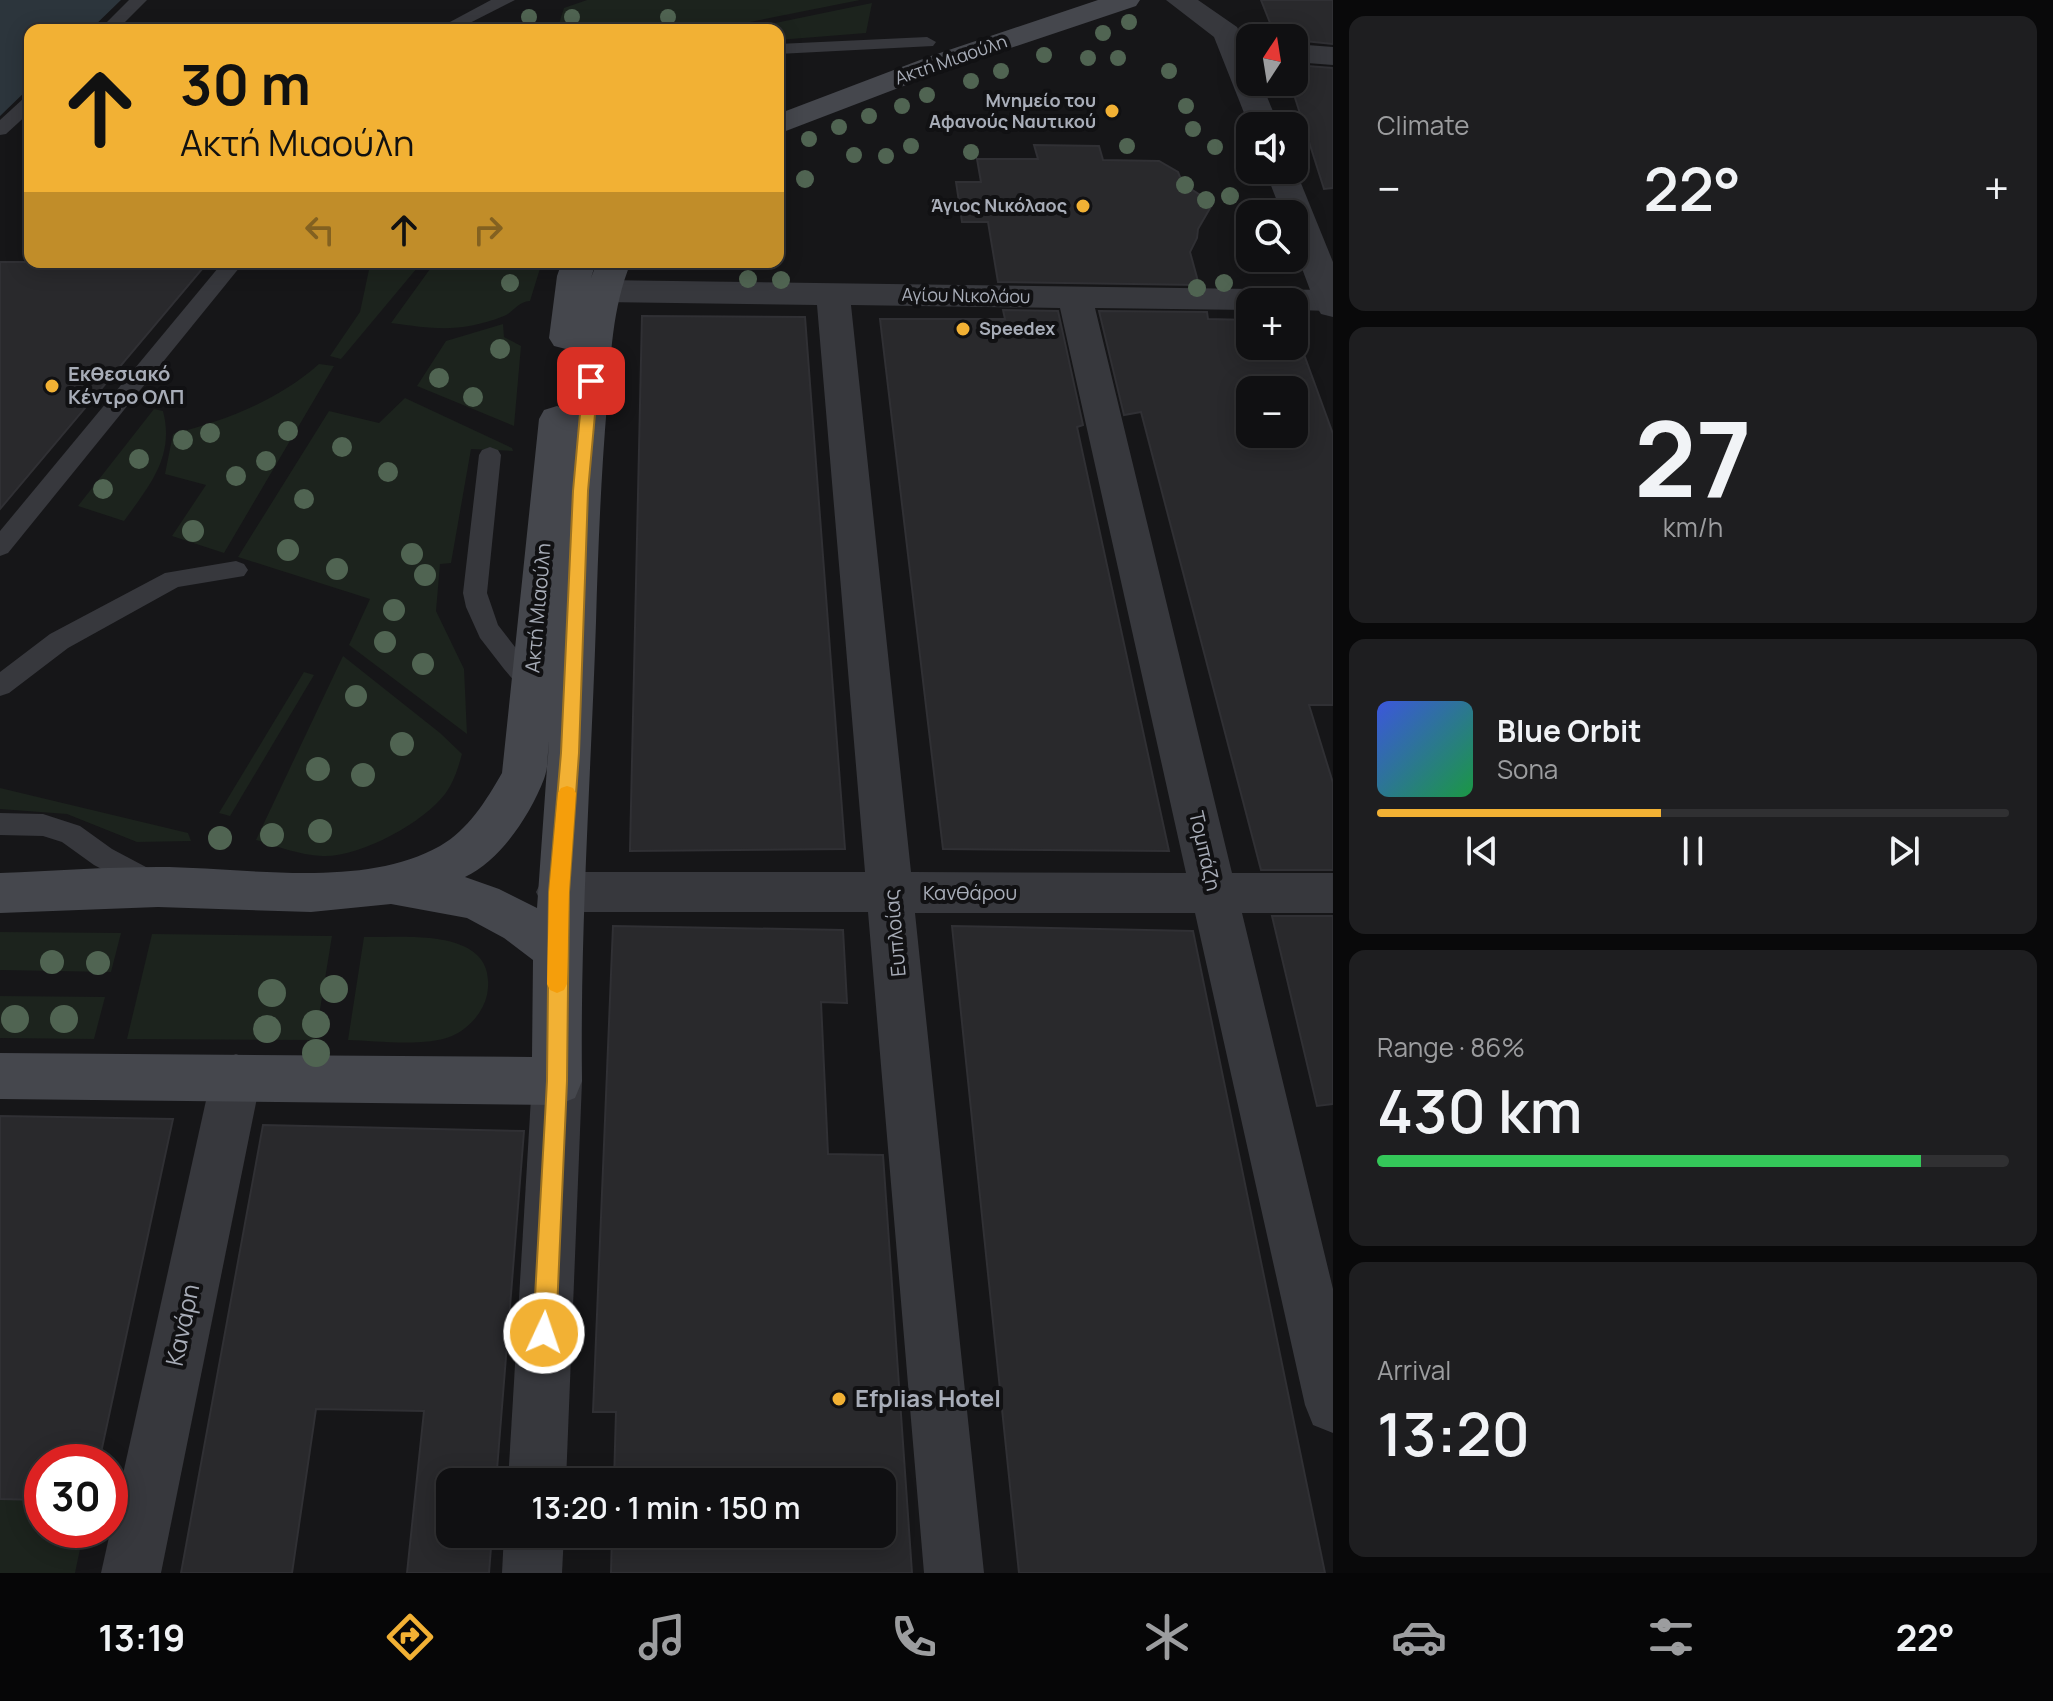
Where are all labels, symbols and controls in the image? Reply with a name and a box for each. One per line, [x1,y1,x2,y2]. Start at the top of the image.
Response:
north arrow [1236,24,1308,96]
map controls [1236,24,1308,448]
street label: Ακτή Μιαούλη [891,29,1010,89]
text: 30 m [180,45,311,122]
icon: ahead [48,56,152,160]
place label: Μνημείο του Αφανούς Ναυτικού [929,88,1096,133]
marker: Μνημείο του Αφανούς Ναυτικού [1103,102,1121,120]
text: Climate [1377,107,1469,143]
button: sound [1236,112,1308,184]
text: Ακτή Μιαούλη [180,118,414,167]
text: 22° [1643,147,1741,229]
text: − [1377,158,1401,218]
text: + [1984,158,2009,218]
place label: Άγιος Νικόλαος [931,193,1067,217]
marker: Άγιος Νικόλαος [1074,197,1092,215]
button: search [1236,200,1308,272]
icon: left [298,208,342,252]
icon: ahead [382,208,426,252]
icon: right [466,208,510,252]
street label: Αγίου Νικολάου [901,282,1031,308]
button: + [1236,288,1308,360]
place label: Speedex [979,316,1055,340]
marker: Speedex [954,320,972,338]
pin [557,347,625,415]
icon: arrive [569,359,613,403]
place label: Εκθεσιακό Κέντρο ΟΛΠ [68,360,184,410]
button: − [1236,376,1308,448]
marker: Εκθεσιακό Κέντρο ΟΛΠ [43,377,61,395]
text: 27 [1634,386,1752,528]
text: km/h [1663,509,1723,545]
street label: Ακτή Μιαούλη [518,542,557,674]
text: Blue Orbit [1497,710,1642,751]
text: Sona [1497,751,1558,787]
street label: Τομπάζη [1183,808,1228,893]
icon: previous [1460,829,1504,873]
icon: pause [1671,829,1715,873]
icon: next [1882,829,1926,873]
street label: Κανθάρου [923,879,1017,906]
street label: Ευπλοίας [877,888,912,978]
text: Range · 86% [1377,1029,1525,1065]
text: 430 km [1377,1069,1582,1151]
street label: Κανάρη [157,1281,206,1369]
position arrow [502,1291,586,1375]
text: Arrival [1377,1352,1451,1388]
place label: Efplias Hotel [855,1381,1001,1414]
marker: Efplias Hotel [830,1390,848,1408]
text: 13:20 [1377,1392,1530,1474]
speed limit sign: 30 [24,1444,128,1548]
text: 13:20 · 1 min · 150 m [531,1487,801,1528]
icon: directions [382,1609,438,1665]
icon: music [634,1609,690,1665]
icon: phone [886,1609,942,1665]
icon: climate [1139,1609,1195,1665]
icon: car [1391,1609,1447,1665]
icon: filters [1643,1609,1699,1665]
text: 13:19 [98,1613,185,1662]
text: 22° [1896,1613,1955,1662]

